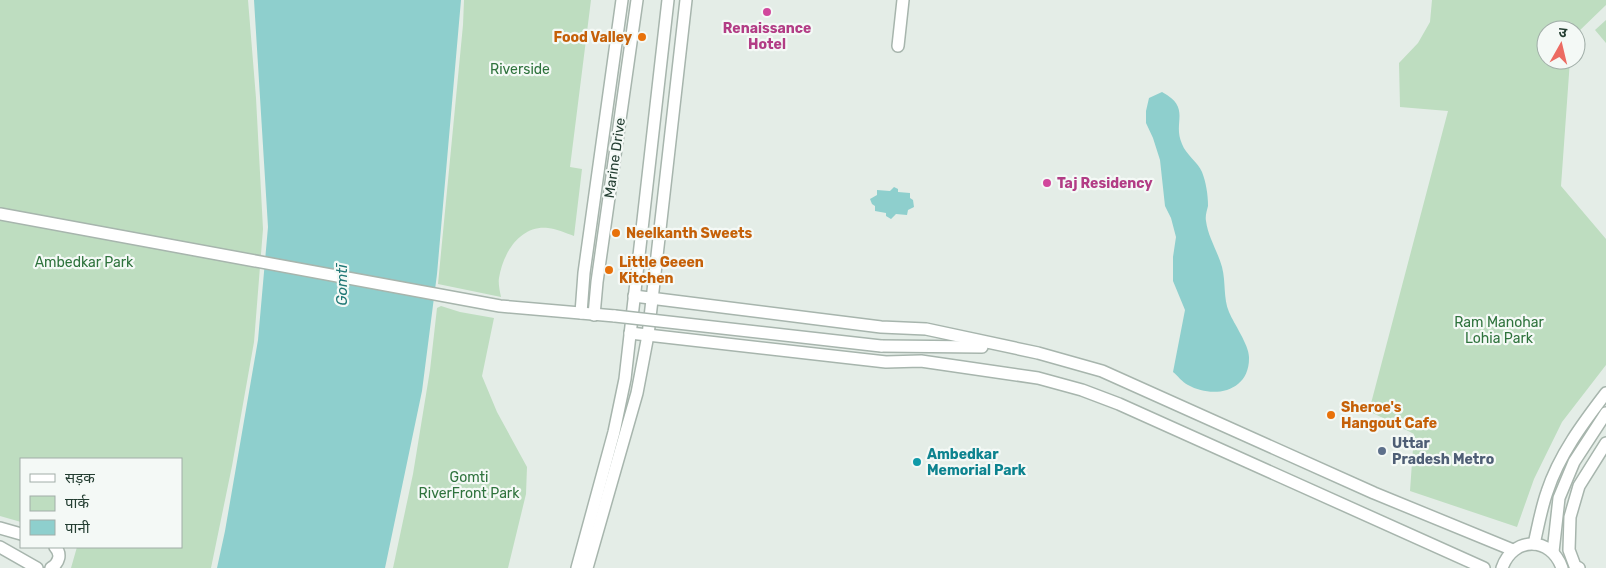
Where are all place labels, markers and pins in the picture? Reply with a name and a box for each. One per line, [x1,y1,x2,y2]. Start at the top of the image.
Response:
marker: Renaissance Hotel [761,6,773,18]
place label: Renaissance Hotel [723,20,811,53]
place label: Food Valley [553,29,633,46]
marker: Food Valley [636,31,648,43]
place label: Taj Residency [1057,175,1153,192]
marker: Taj Residency [1041,177,1053,189]
place label: Neelkanth Sweets [626,225,752,242]
marker: Neelkanth Sweets [610,227,622,239]
place label: Little Geeen Kitchen [619,254,704,287]
marker: Little Geeen Kitchen [603,264,615,276]
place label: Sheroe's Hangout Cafe [1341,399,1437,432]
marker: Sheroe's Hangout Cafe [1325,409,1337,421]
place label: Uttar Pradesh Metro [1392,435,1494,468]
marker: Uttar Pradesh Metro [1376,445,1388,457]
place label: Ambedkar Memorial Park [927,446,1027,479]
marker: Ambedkar Memorial Park [911,456,923,468]

